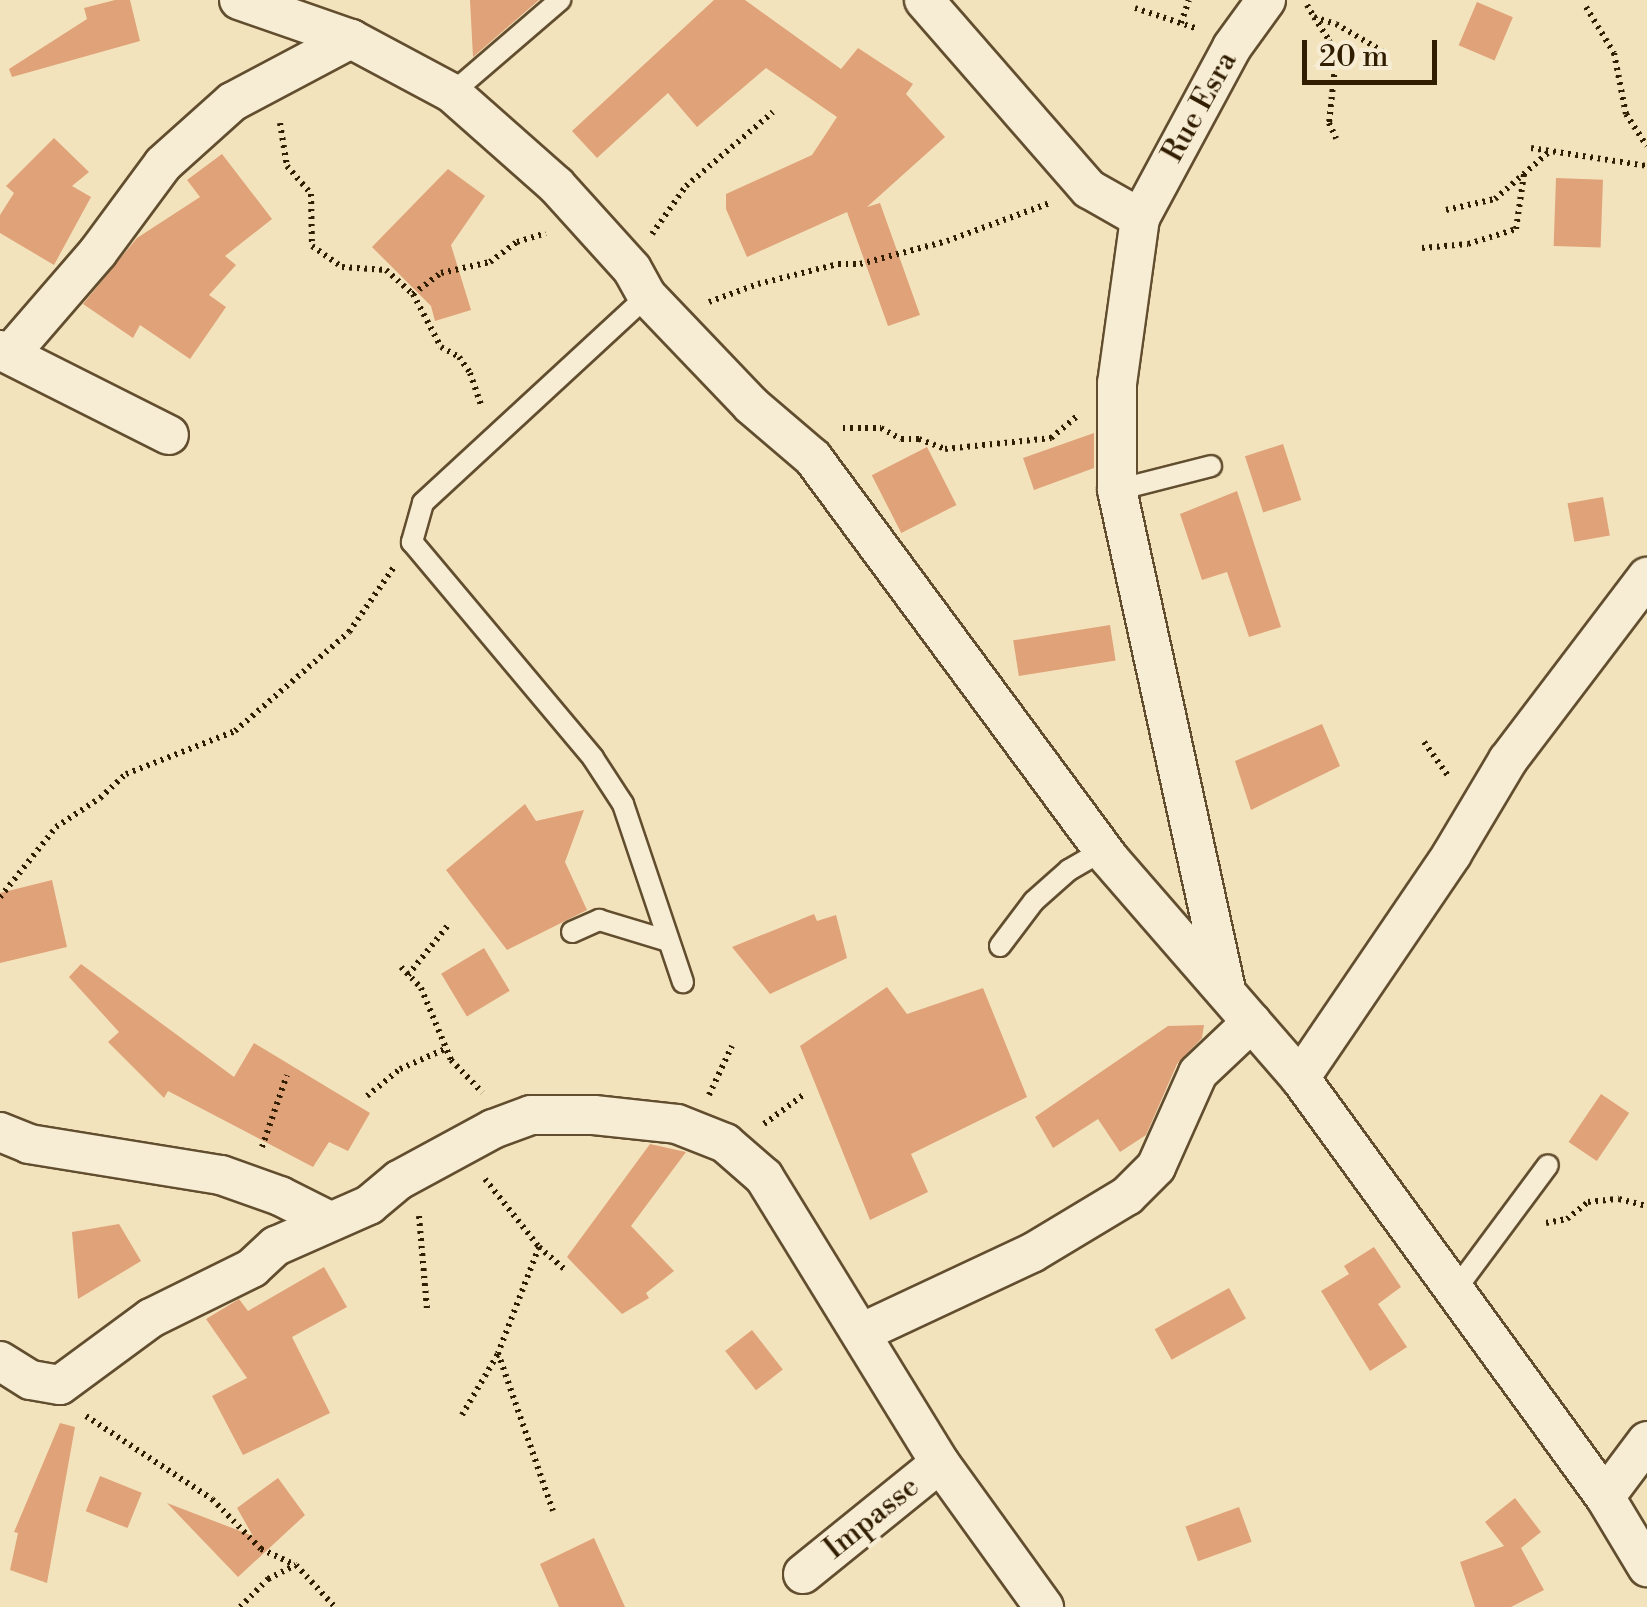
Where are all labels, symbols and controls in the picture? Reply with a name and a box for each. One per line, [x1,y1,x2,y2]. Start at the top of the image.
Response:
scale bar [1307,20,1442,82]
text: 20 m [1319,38,1388,76]
street label: Rue Esra [1155,45,1245,169]
street label: Impasse [817,1469,927,1567]

